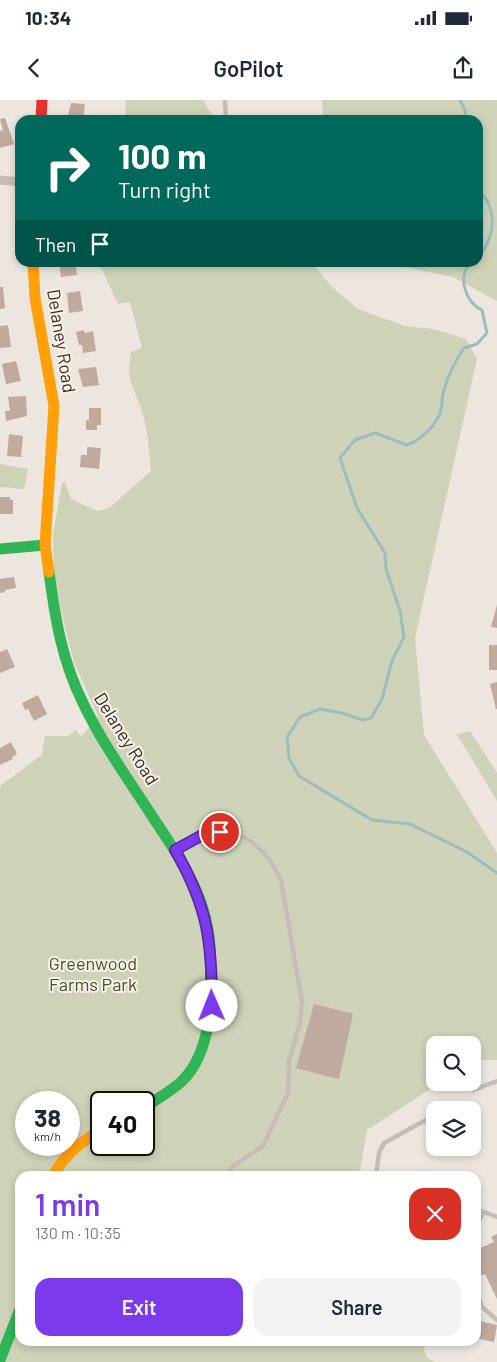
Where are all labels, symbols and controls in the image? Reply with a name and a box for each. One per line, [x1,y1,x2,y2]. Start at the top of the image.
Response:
text: 10:34 [25,6,71,29]
icon: back [20,54,48,82]
icon: share [449,54,477,82]
text: GoPilot [214,55,283,81]
text: 100 m [118,134,207,176]
icon: right [35,135,100,200]
text: Turn right [118,176,211,202]
icon: arrive [86,230,114,258]
text: Then [35,233,76,256]
street label: Delaney Road [43,287,81,394]
street label: Delaney Road [90,688,164,789]
pin [199,811,241,853]
icon: arrive [206,818,234,846]
park label: Greenwood Farms Park [49,952,137,995]
position arrow [185,979,237,1031]
map controls [426,1036,481,1156]
button: search [426,1036,481,1091]
speed limit sign: 40 [90,1091,155,1156]
button: layers [426,1101,481,1156]
text: 38 [34,1102,61,1132]
text: km/h [34,1129,61,1143]
text: 1 min [35,1186,100,1222]
button: close [409,1188,461,1240]
text: 130 m · 10:35 [35,1223,121,1242]
button: Exit [35,1278,243,1336]
button: Share [253,1278,461,1336]

